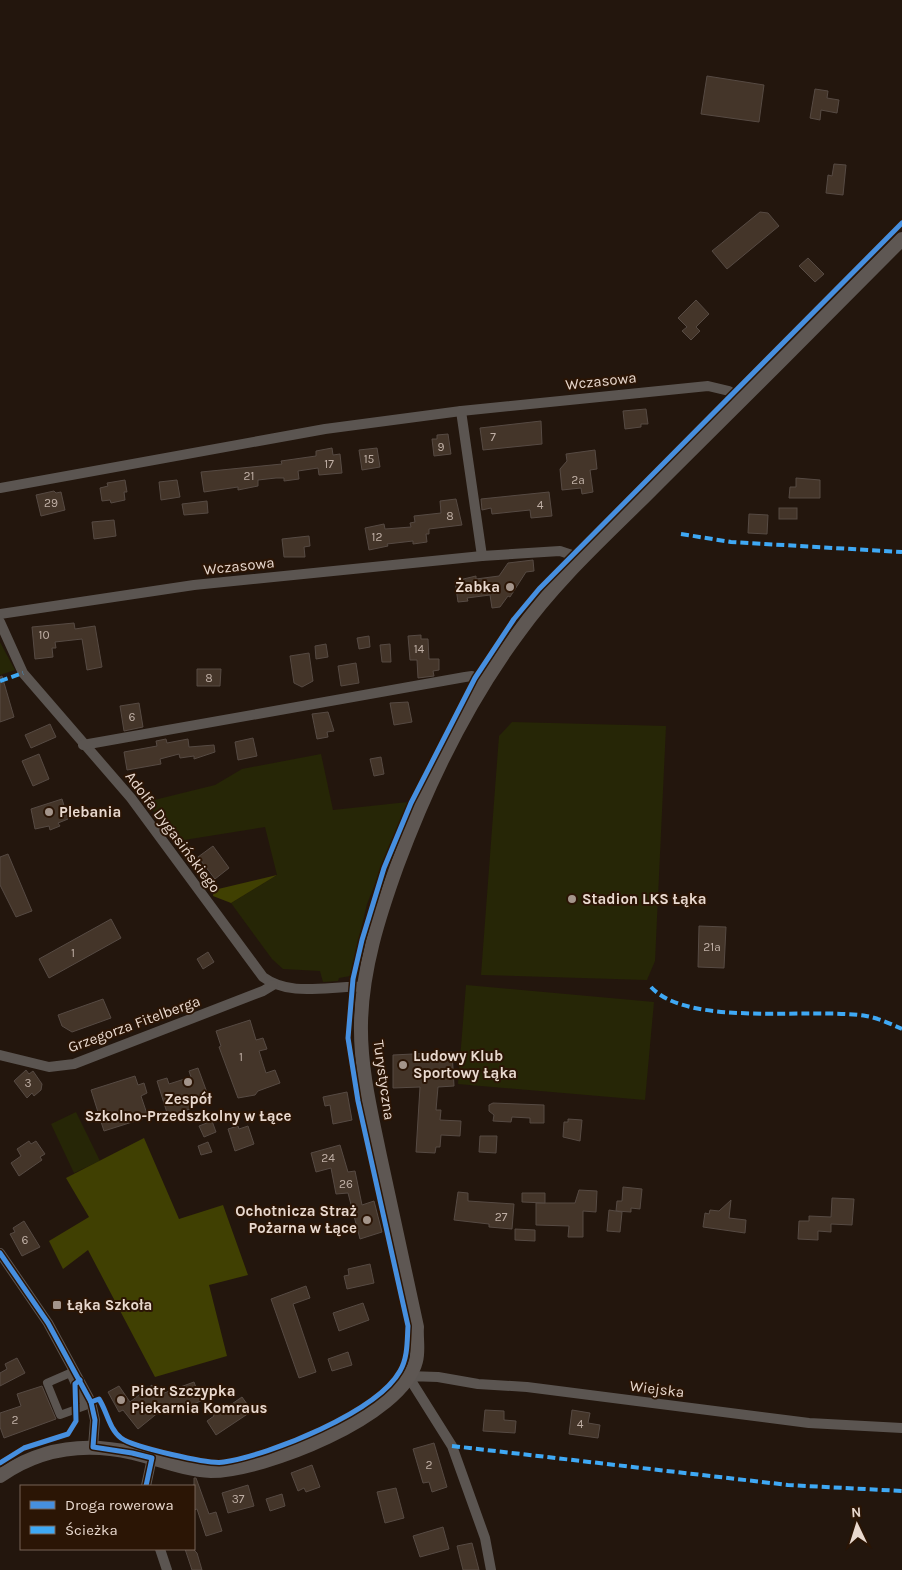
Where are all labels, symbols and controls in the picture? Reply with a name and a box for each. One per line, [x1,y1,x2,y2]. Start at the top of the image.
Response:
street label: Wczasowa [565,368,637,394]
house number: 7 [490,430,496,444]
house number: 9 [438,440,445,454]
house number: 15 [364,452,375,466]
house number: 17 [324,457,334,471]
house number: 21 [244,469,254,483]
house number: 2a [571,473,585,487]
house number: 29 [44,496,58,510]
house number: 4 [537,498,544,512]
house number: 8 [446,509,454,523]
house number: 12 [372,530,383,544]
street label: Wczasowa [203,553,275,579]
place label: Żabka [455,577,500,596]
marker: Żabka [504,581,516,593]
house number: 10 [38,628,50,642]
house number: 14 [414,642,425,656]
house number: 8 [205,671,213,685]
house number: 6 [129,710,136,724]
street label: Adolfa Dygasińskiego [122,768,224,896]
place label: Plebania [59,803,121,821]
marker: Plebania [43,806,55,818]
place label: Stadion LKS Łąka [582,890,706,908]
marker: Stadion LKS Łąka [566,893,578,905]
house number: 21a [703,940,721,954]
house number: 1 [71,946,75,960]
street label: Grzegorza Fitelberga [65,992,203,1056]
street label: Turystyczna [369,1039,399,1121]
place label: Ludowy Klub Sportowy Łąka [413,1047,517,1082]
house number: 1 [239,1050,243,1064]
marker: Ludowy Klub Sportowy Łąka [397,1059,409,1071]
house number: 3 [24,1076,32,1090]
marker: Zespół Szkolno-Przedszkolny w Łące [182,1076,194,1088]
place label: Zespół Szkolno-Przedszkolny w Łące [85,1090,291,1125]
house number: 24 [321,1151,335,1165]
house number: 26 [339,1177,353,1191]
place label: Ochotnicza Straż Pożarna w Łące [235,1202,357,1237]
house number: 27 [495,1210,508,1224]
marker: Ochotnicza Straż Pożarna w Łące [361,1214,373,1226]
house number: 6 [22,1233,29,1247]
place label: Łąka Szkoła [67,1296,152,1314]
marker: Łąka Szkoła [51,1299,63,1311]
street label: Wiejska [629,1377,685,1401]
place label: Piotr Szczypka Piekarnia Komraus [131,1382,268,1417]
marker: Piotr Szczypka Piekarnia Komraus [115,1394,127,1406]
house number: 2 [12,1413,19,1427]
house number: 4 [577,1417,584,1431]
house number: 2 [426,1458,433,1472]
legend [20,1485,195,1550]
house number: 37 [232,1492,245,1506]
text: Droga rowerowa [65,1496,174,1514]
north arrow [832,1500,882,1550]
text: N [851,1504,862,1521]
text: Ścieżka [65,1521,118,1539]

